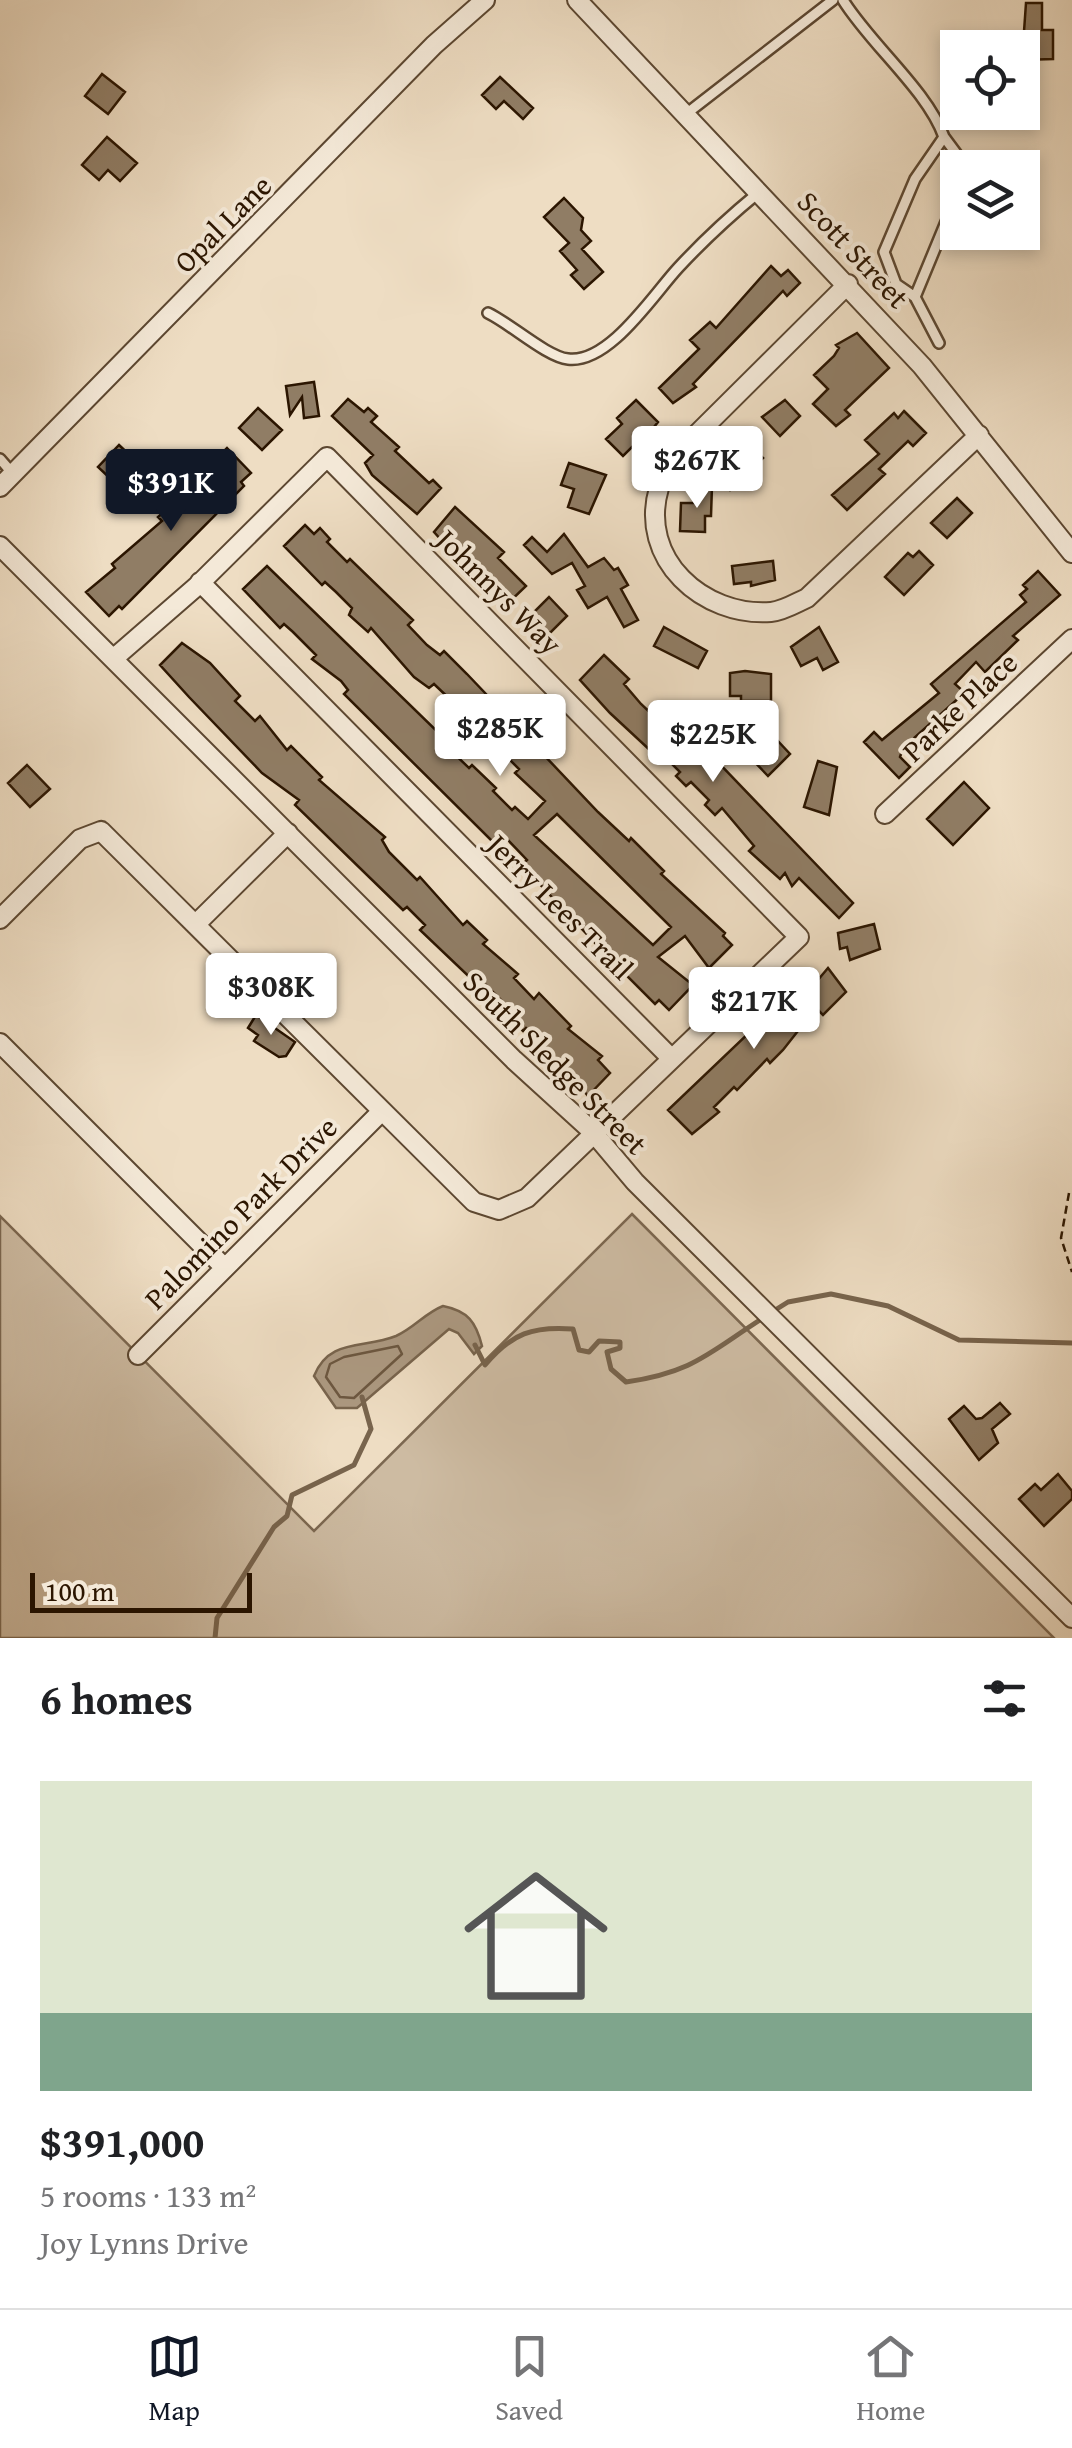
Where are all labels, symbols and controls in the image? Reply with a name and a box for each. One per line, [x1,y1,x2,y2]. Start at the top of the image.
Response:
map controls [940,30,1040,250]
button: locate [940,30,1040,130]
button: layers [940,150,1040,250]
street label: Opal Lane [163,164,281,282]
street label: Scott Street [788,181,920,318]
pin: $267K [627,426,767,511]
text: $267K [654,435,740,482]
pin: $391K [101,449,241,534]
text: $391K [128,458,214,505]
street label: Johnnys Way [424,516,573,664]
street label: Parke Place [892,641,1027,771]
pin: $285K [430,694,570,779]
pin: $225K [643,700,783,785]
text: $285K [457,703,543,750]
text: $225K [670,709,756,756]
street label: Jerry Lees Trail [475,820,644,989]
pin: $308K [201,953,341,1038]
street label: South Sledge Street [454,960,658,1165]
text: $308K [228,962,314,1009]
pin: $217K [684,967,824,1052]
text: $217K [711,976,797,1023]
street label: Palomino Park Drive [134,1106,347,1319]
scale bar [30,1568,252,1612]
text: 100 m [45,1570,114,1611]
text: 6 homes [40,1668,193,1729]
icon: filters [977,1671,1032,1726]
icon: home [446,1846,626,2026]
text: $391,000 [40,2111,204,2172]
text: 5 rooms · 133 m² [40,2172,256,2219]
text: Joy Lynns Drive [40,2219,248,2266]
tab: Map [147,2329,202,2430]
tab: Saved [495,2329,563,2430]
tab: Home [856,2329,925,2430]

